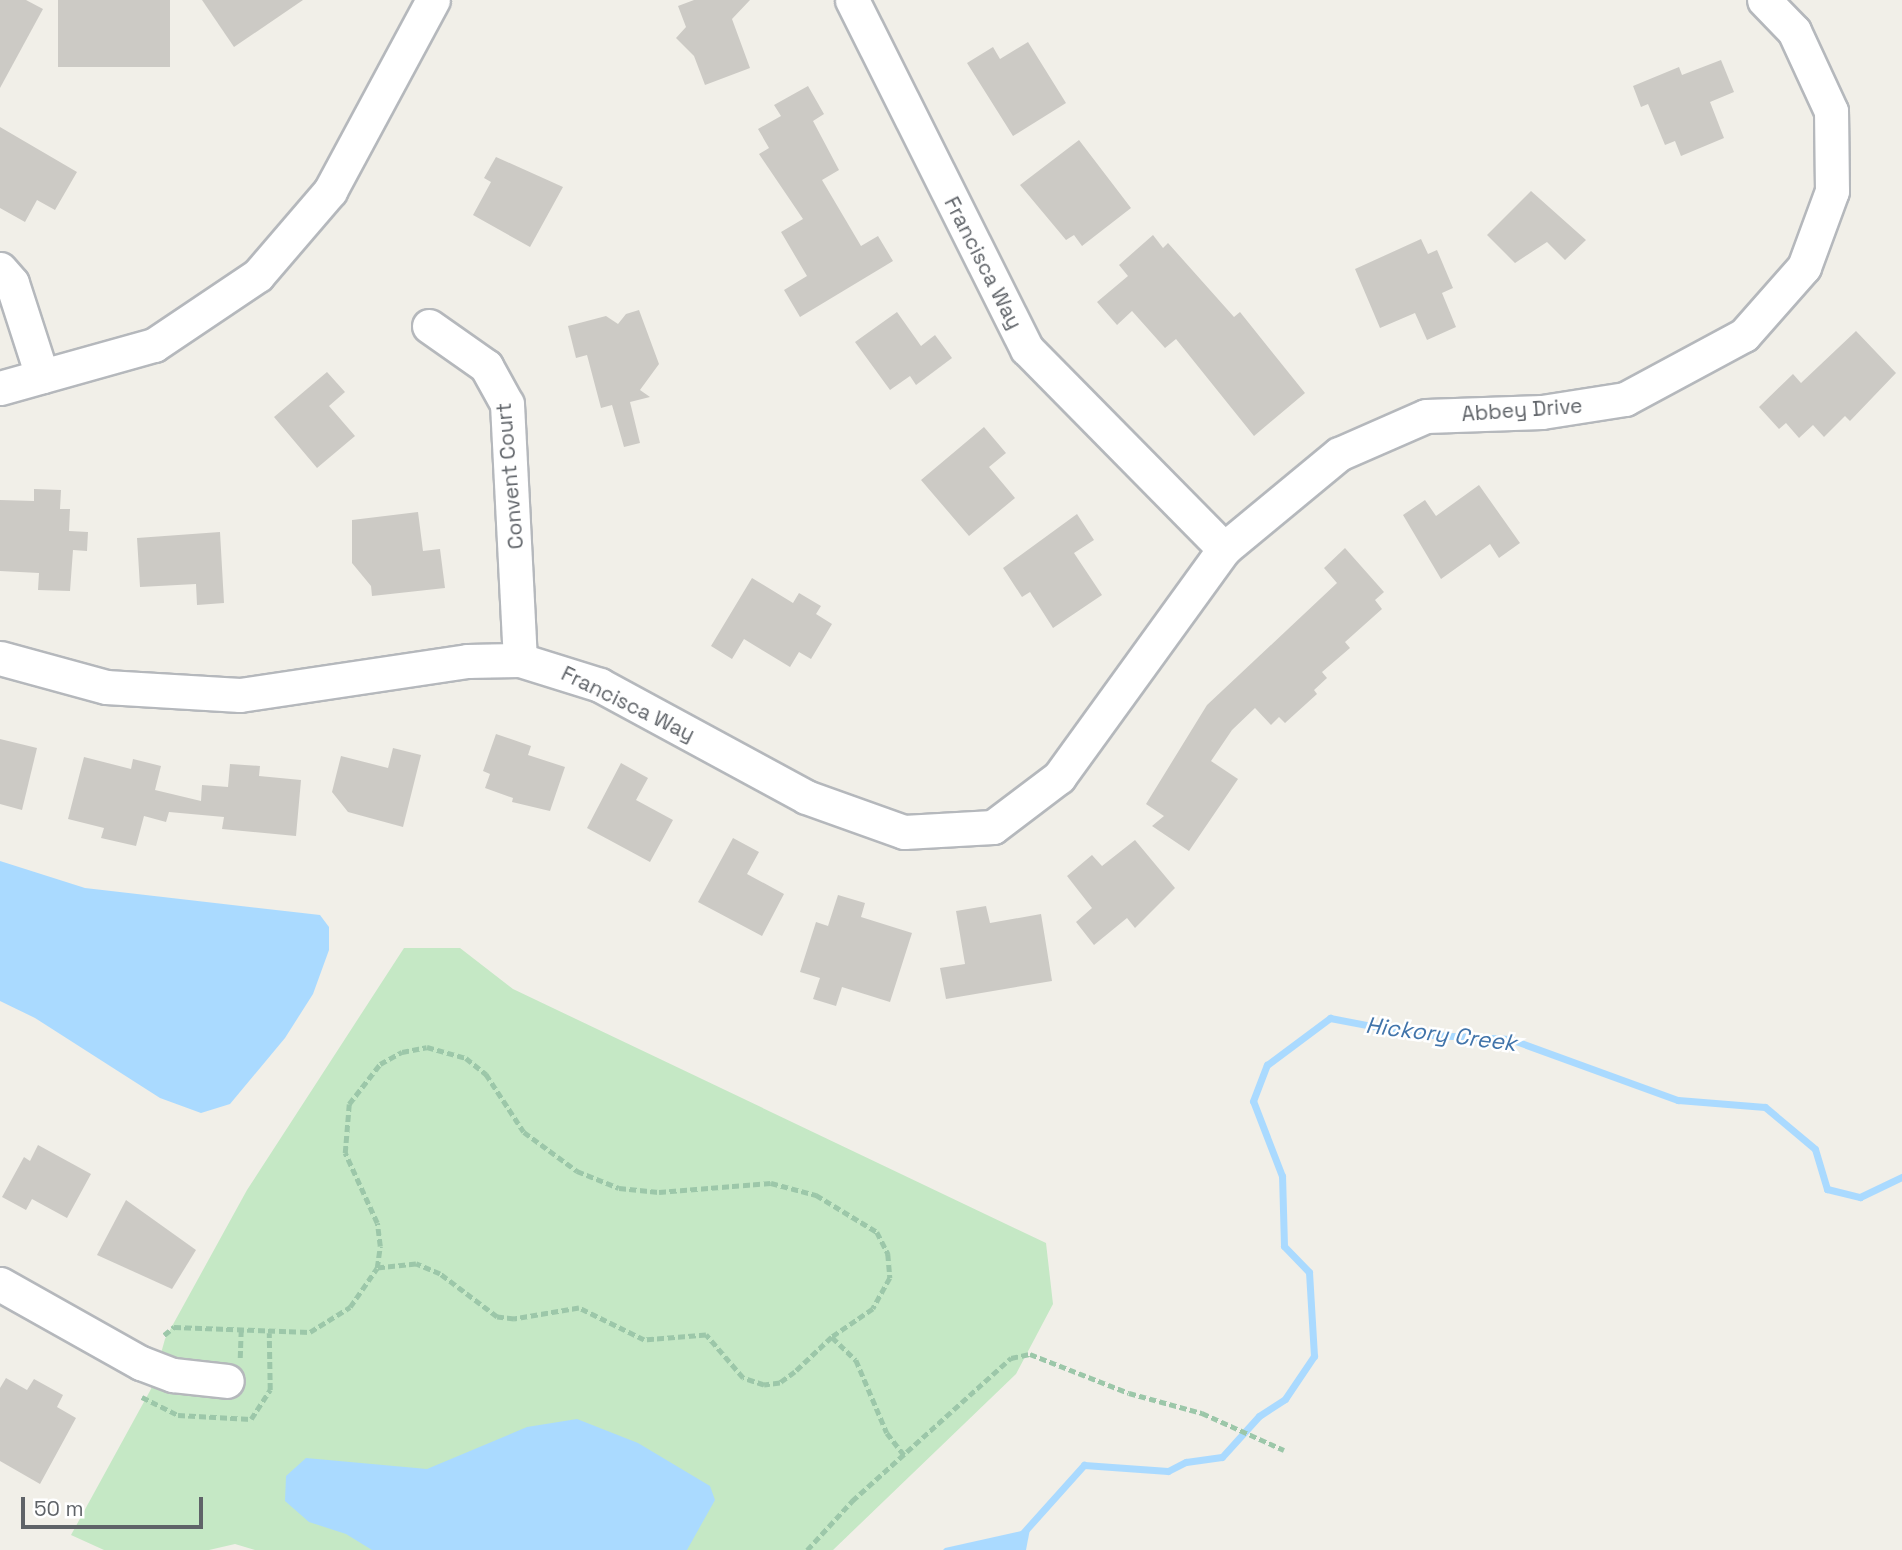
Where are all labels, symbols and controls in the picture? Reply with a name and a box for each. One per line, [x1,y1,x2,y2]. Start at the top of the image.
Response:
street label: Francisca Way [939,192,1027,334]
street label: Abbey Drive [1461,393,1583,427]
street label: Convent Court [491,402,529,550]
street label: Francisca Way [557,661,699,747]
water label: Hickory Creek [1364,1011,1518,1057]
scale bar [24,1484,206,1528]
text: 50 m [34,1495,84,1522]

